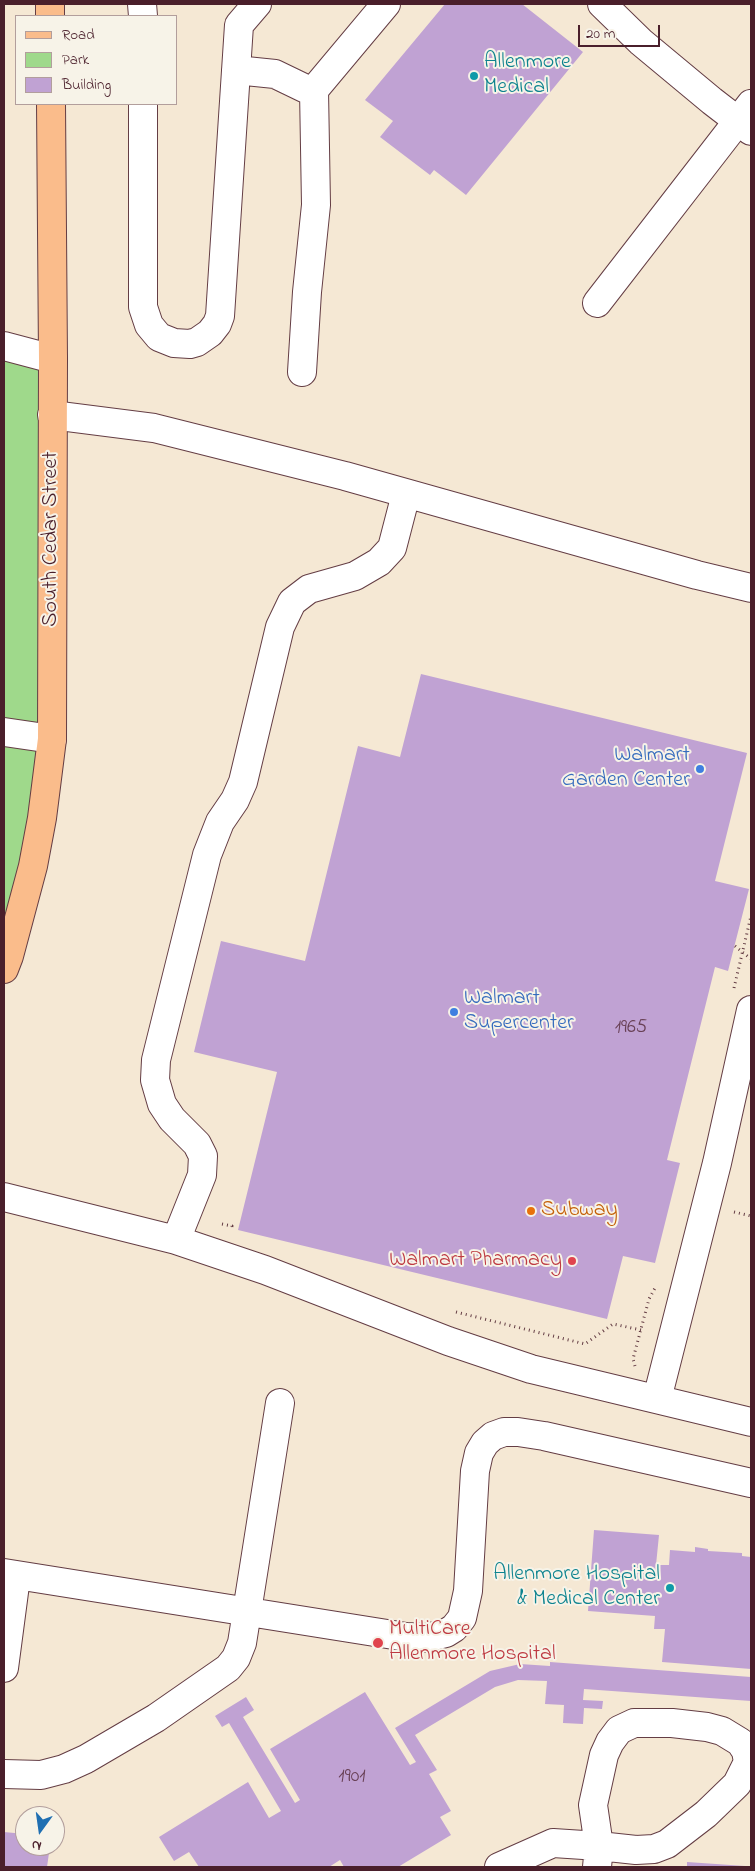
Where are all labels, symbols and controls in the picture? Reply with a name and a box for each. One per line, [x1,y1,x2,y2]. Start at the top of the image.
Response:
legend [15,15,178,105]
scale bar [580,15,662,47]
text: 20 m [586,23,615,45]
text: Road [62,24,95,46]
text: Park [62,49,89,71]
place label: Allenmore Medical [484,50,571,101]
marker: Allenmore Medical [468,70,480,82]
text: Building [62,74,111,96]
street label: South Cedar Street [39,451,65,627]
place label: Walmart Garden Center [562,743,690,794]
marker: Walmart Garden Center [694,763,706,775]
place label: Walmart Supercenter [464,986,574,1038]
marker: Walmart Supercenter [448,1006,460,1018]
house number: 1965 [615,1017,647,1041]
place label: Subway [541,1198,618,1224]
marker: Subway [525,1205,537,1217]
place label: Walmart Pharmacy [389,1248,562,1274]
marker: Walmart Pharmacy [566,1255,578,1267]
place label: Allenmore Hospital & Medical Center [493,1562,660,1614]
marker: Allenmore Hospital & Medical Center [664,1582,676,1594]
place label: MultiCare Allenmore Hospital [389,1617,556,1668]
marker: MultiCare Allenmore Hospital [371,1636,385,1650]
house number: 1901 [338,1766,366,1790]
north arrow [15,1806,65,1856]
text: N [29,1834,44,1856]

